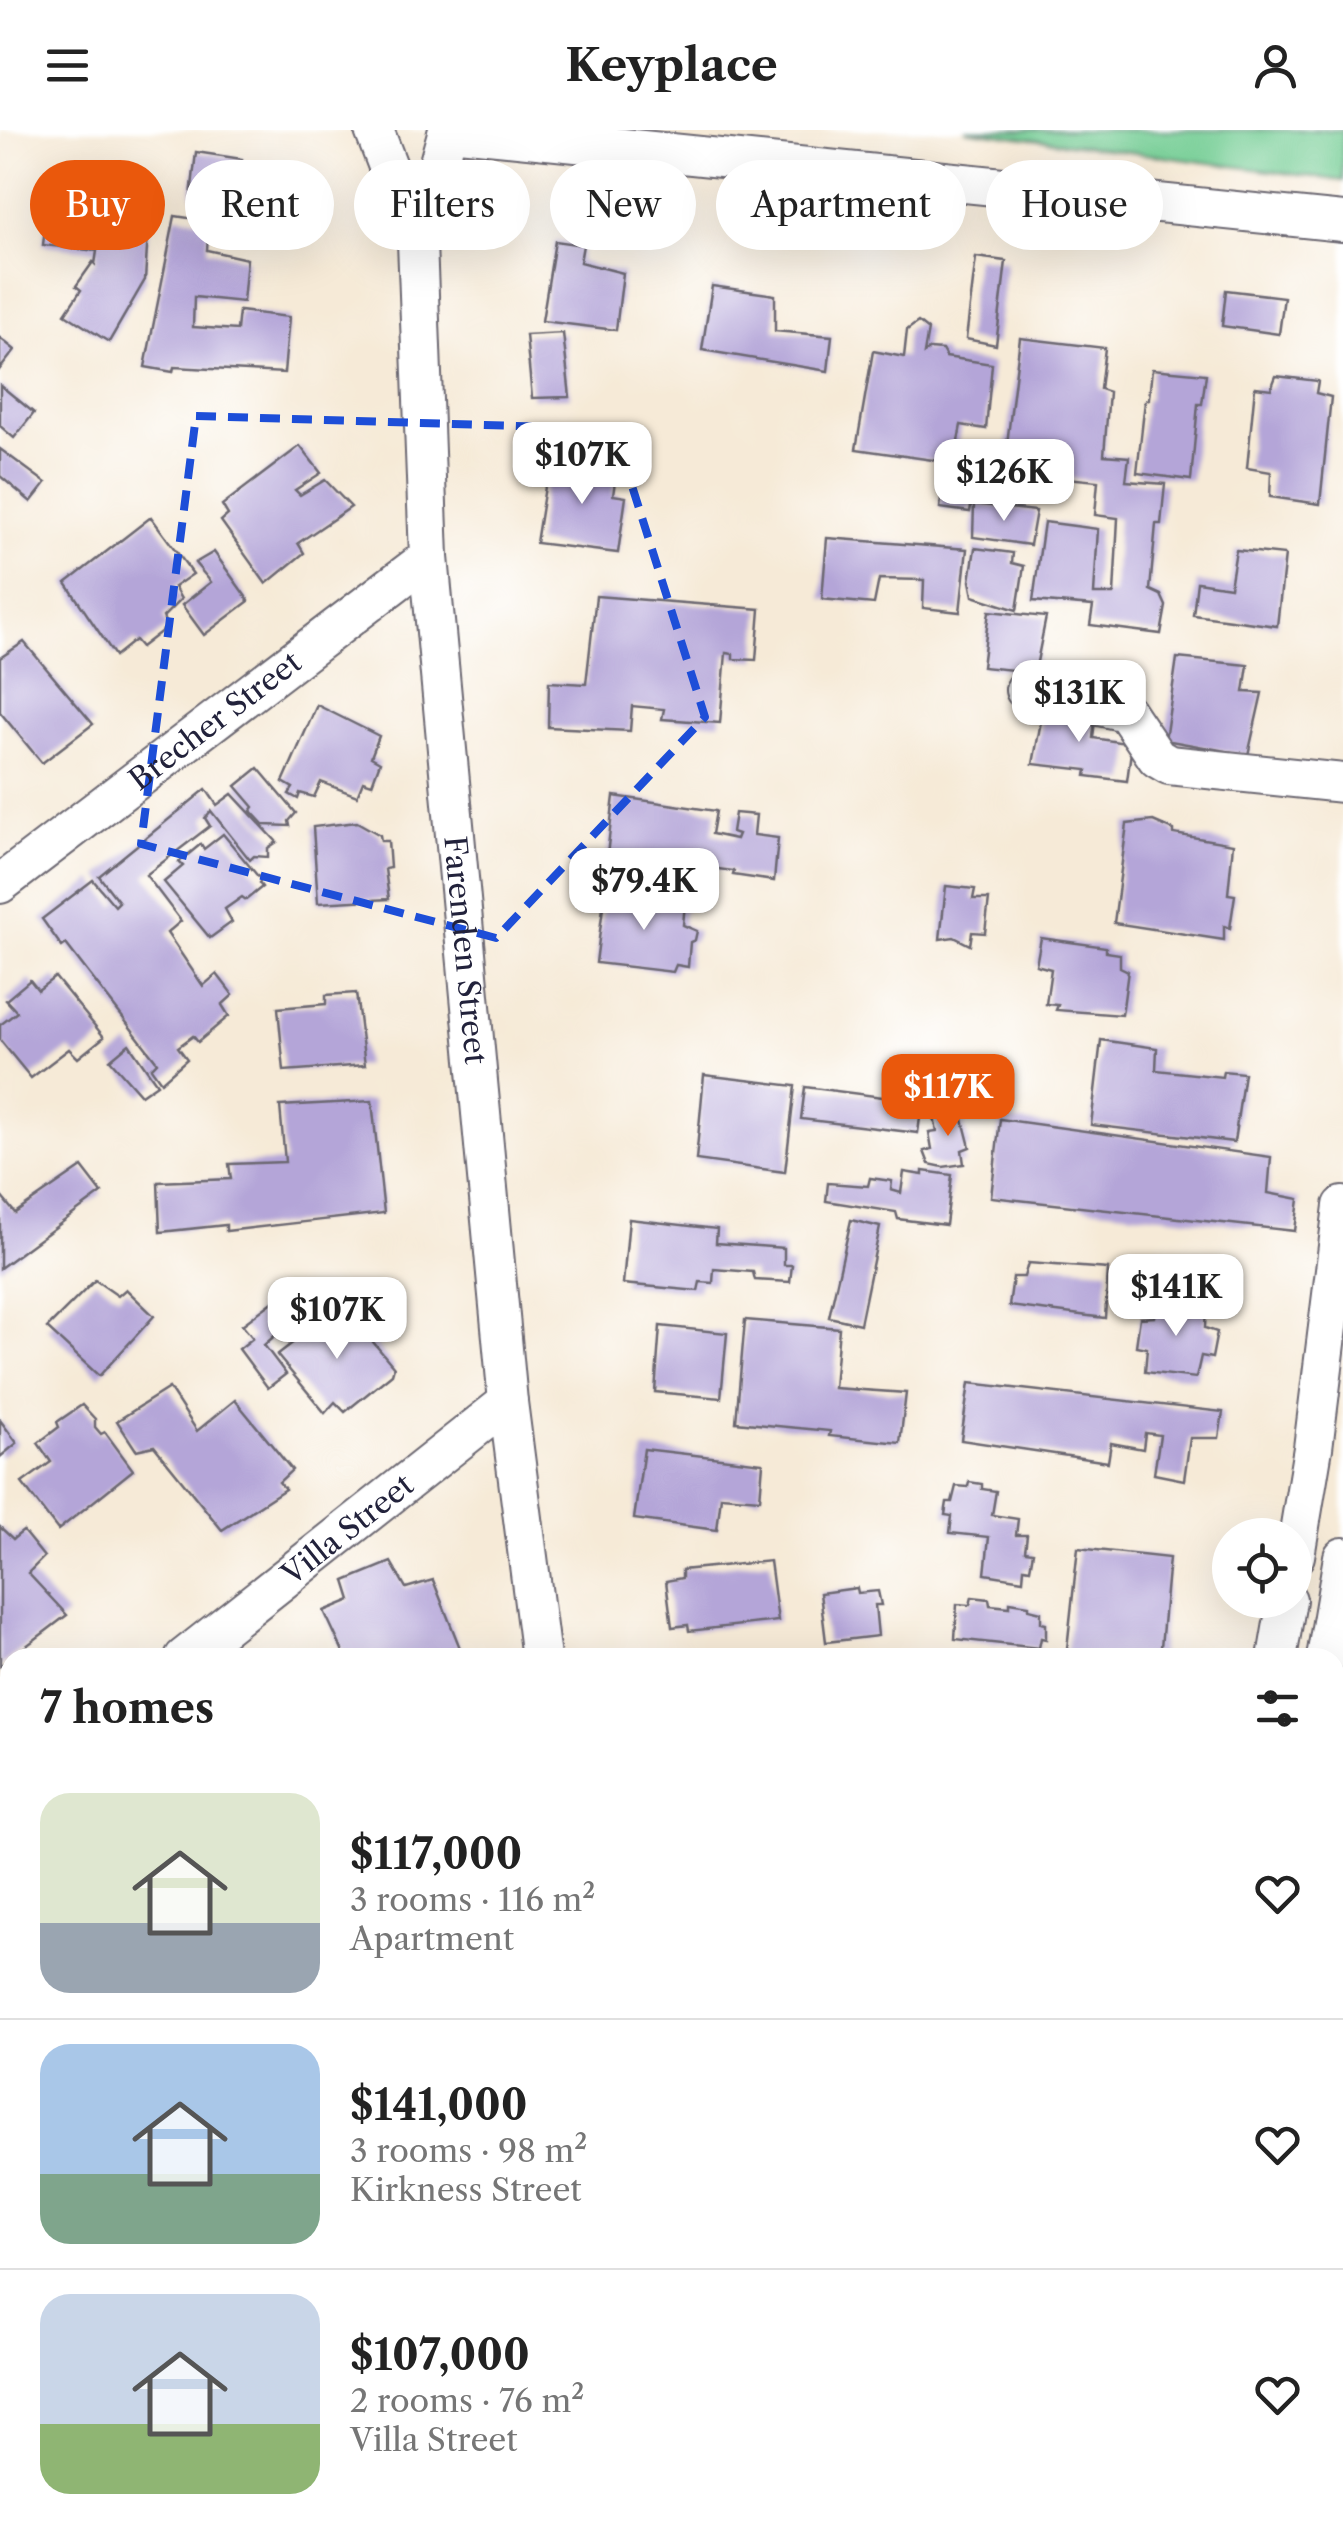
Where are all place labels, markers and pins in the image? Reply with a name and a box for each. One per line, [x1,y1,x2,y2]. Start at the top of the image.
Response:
pin: $107K [512,422,652,507]
pin: $126K [934,439,1074,524]
pin: $131K [1009,660,1149,745]
pin: $79.4K [563,848,725,933]
pin: $117K [878,1054,1018,1139]
pin: $141K [1106,1254,1246,1339]
pin: $107K [267,1277,407,1362]

